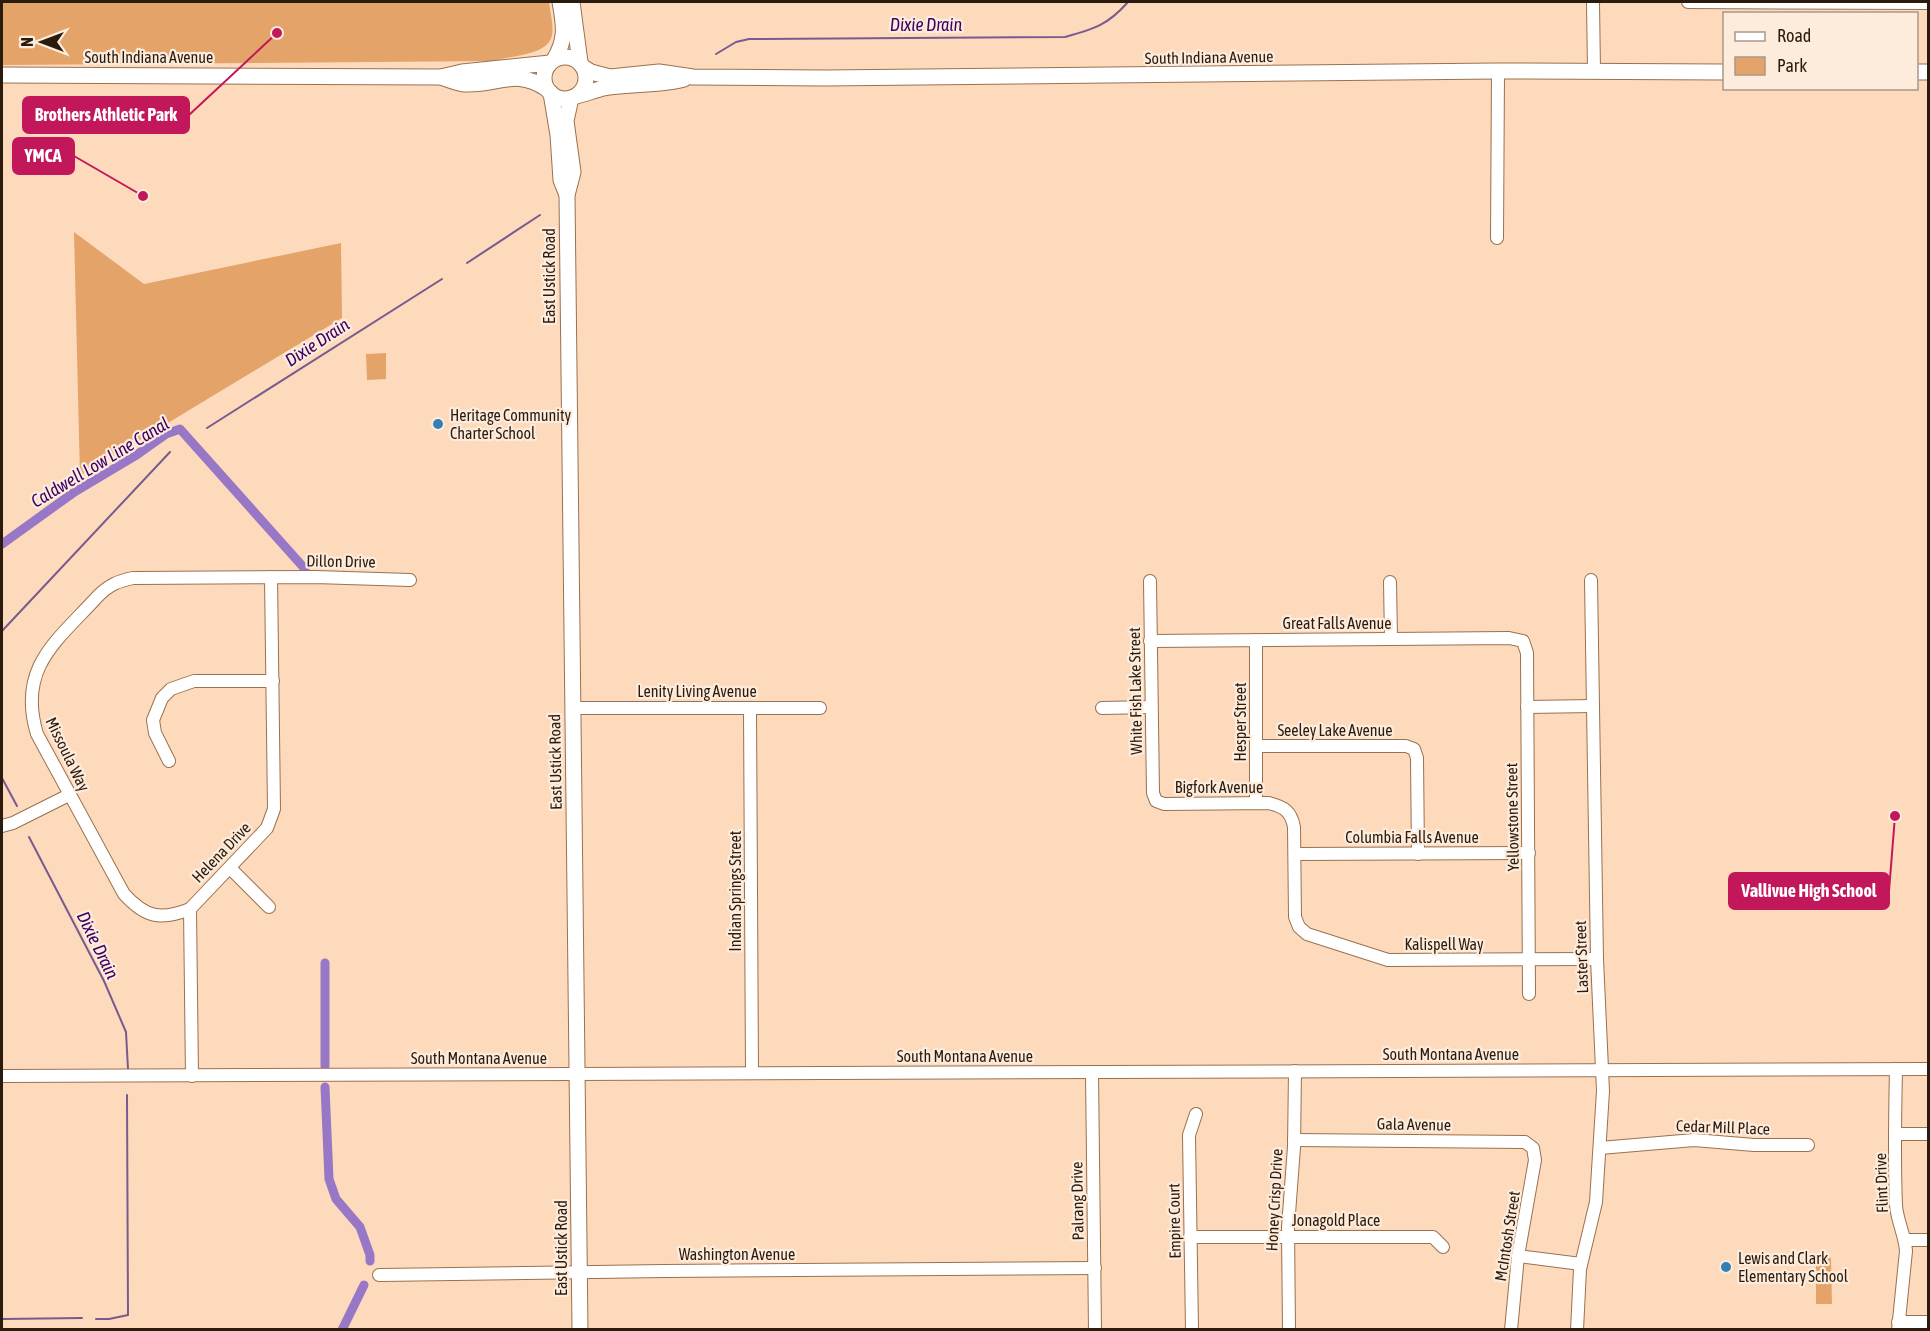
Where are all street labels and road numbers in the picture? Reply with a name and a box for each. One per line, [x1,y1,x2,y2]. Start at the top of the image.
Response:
street label: South Indiana Avenue [1144,47,1274,67]
street label: South Indiana Avenue [85,48,213,66]
street label: East Ustick Road [540,228,558,324]
street label: Dillon Drive [306,551,376,571]
street label: Great Falls Avenue [1283,614,1391,632]
street label: White Fish Lake Street [1125,627,1145,755]
street label: Lenity Living Avenue [637,682,757,701]
street label: Hesper Street [1231,682,1250,762]
street label: Missoula Way [41,714,94,795]
street label: East Ustick Road [545,714,565,810]
street label: Seeley Lake Avenue [1277,721,1393,740]
street label: Yellowstone Street [1502,762,1522,871]
street label: Bigfork Avenue [1175,778,1263,797]
street label: Helena Drive [188,818,254,886]
street label: Columbia Falls Avenue [1345,828,1479,846]
street label: Indian Springs Street [726,830,745,951]
street label: Laster Street [1571,920,1591,994]
street label: Kalispell Way [1404,935,1484,954]
street label: South Montana Avenue [1383,1045,1519,1063]
street label: South Montana Avenue [897,1047,1033,1065]
street label: South Montana Avenue [411,1049,547,1067]
street label: Gala Avenue [1377,1114,1451,1134]
street label: Cedar Mill Place [1676,1116,1770,1138]
street label: Honey Crisp Drive [1262,1148,1287,1252]
street label: Flint Drive [1871,1153,1891,1213]
street label: Palrang Drive [1067,1161,1088,1241]
street label: Empire Court [1164,1183,1185,1259]
street label: McIntosh Street [1491,1189,1523,1282]
street label: East Ustick Road [552,1200,570,1296]
street label: Jonagold Place [1292,1211,1380,1230]
street label: Washington Avenue [679,1245,795,1264]

